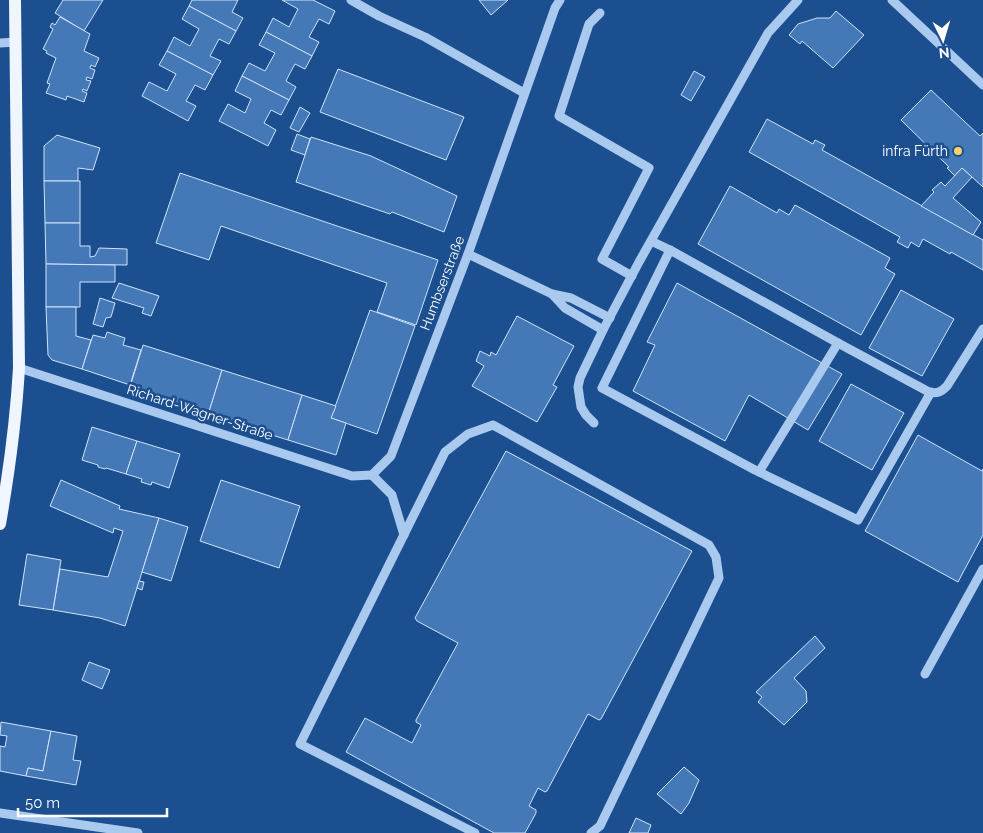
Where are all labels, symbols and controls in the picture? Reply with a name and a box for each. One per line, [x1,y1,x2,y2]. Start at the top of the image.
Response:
north arrow [918,15,968,65]
text: N [938,45,950,61]
place label: infra Fürth [882,143,948,159]
marker: infra Fürth [952,145,964,157]
street label: Humbserstraße [417,233,467,333]
street label: Richard-Wagner-Straße [125,381,275,443]
scale bar [18,786,166,818]
text: 50 m [25,794,60,812]

